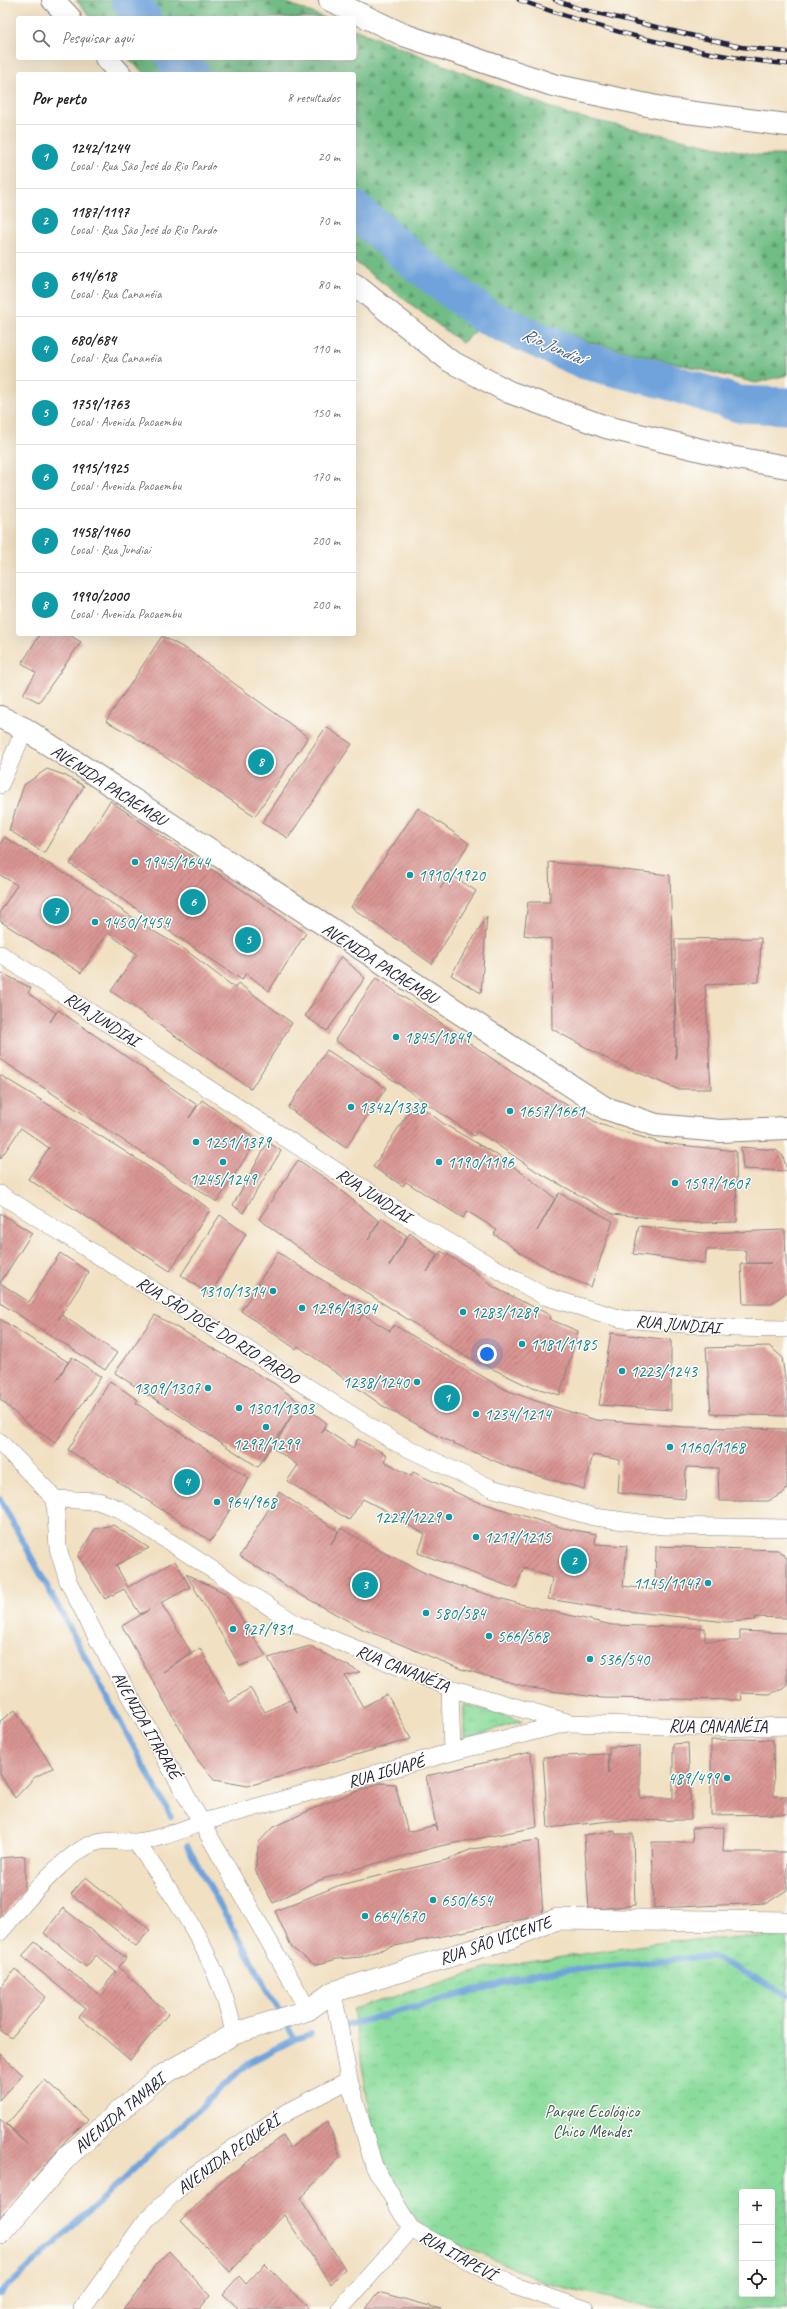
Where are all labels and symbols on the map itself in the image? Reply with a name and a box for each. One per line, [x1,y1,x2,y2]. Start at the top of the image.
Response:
water label: Rio Jundiaí [519,323,593,372]
street label: AVENIDA PACAEMBU [47,740,173,832]
pin: 8 [248,747,274,777]
place label: 1945/1644 [143,852,212,873]
marker: 1945/1644 [130,857,140,867]
place label: 1910/1920 [418,865,486,886]
marker: 1910/1920 [405,870,415,880]
pin: 6 [180,887,206,917]
pin: 7 [43,896,69,926]
place label: 1450/1454 [103,912,172,933]
marker: 1450/1454 [90,917,100,927]
street label: AVENIDA PACAEMBU [318,918,444,1010]
pin: 5 [235,925,261,955]
street label: RUA JUNDIAI [61,988,146,1053]
place label: 1845/1849 [404,1027,472,1048]
marker: 1845/1849 [391,1032,401,1042]
place label: 1342/1338 [359,1097,428,1118]
place label: 1657/1661 [518,1101,586,1122]
marker: 1342/1338 [346,1102,356,1112]
marker: 1657/1661 [505,1106,515,1116]
place label: 1251/1379 [204,1132,272,1153]
marker: 1251/1379 [191,1137,201,1147]
place label: 1190/1196 [447,1152,515,1173]
marker: 1245/1249 [218,1157,228,1167]
marker: 1190/1196 [434,1157,444,1167]
street label: RUA JUNDIAI [333,1164,418,1229]
place label: 1245/1249 [190,1169,258,1190]
place label: 1597/1607 [683,1173,751,1194]
marker: 1597/1607 [670,1178,680,1188]
street label: RUA SÃO JOSÉ DO RIO PARDO [133,1271,304,1390]
place label: 1310/1314 [198,1281,267,1302]
marker: 1310/1314 [268,1286,278,1296]
place label: 1296/1304 [310,1298,379,1319]
place label: 1283/1289 [471,1302,539,1323]
marker: 1296/1304 [297,1303,307,1313]
marker: 1283/1289 [458,1307,468,1317]
street label: RUA JUNDIAI [635,1310,724,1339]
place label: 1181/1185 [530,1334,598,1355]
marker: 1181/1185 [517,1339,527,1349]
your location [477,1344,497,1364]
place label: 1223/1243 [630,1361,698,1382]
marker: 1223/1243 [617,1366,627,1376]
place label: 1238/1240 [342,1372,410,1393]
marker: 1238/1240 [412,1377,422,1387]
place label: 1309/1307 [133,1378,201,1399]
marker: 1309/1307 [203,1383,213,1393]
pin: 1 [434,1383,460,1413]
place label: 1301/1303 [247,1398,315,1419]
marker: 1301/1303 [234,1403,244,1413]
place label: 1234/1214 [484,1404,553,1425]
marker: 1234/1214 [471,1409,481,1419]
marker: 1297/1299 [261,1422,271,1432]
place label: 1297/1299 [233,1434,301,1455]
place label: 1160/1168 [678,1437,747,1458]
marker: 1160/1168 [665,1442,675,1452]
pin: 4 [174,1467,200,1497]
place label: 964/968 [225,1492,279,1513]
marker: 964/968 [212,1497,222,1507]
place label: 1227/1229 [374,1507,442,1528]
marker: 1227/1229 [444,1512,454,1522]
place label: 1217/1215 [484,1527,552,1548]
marker: 1217/1215 [471,1532,481,1542]
pin: 2 [561,1546,587,1576]
pin: 3 [352,1570,378,1600]
place label: 1145/1147 [633,1573,701,1594]
marker: 1145/1147 [703,1578,713,1588]
place label: 580/584 [434,1603,488,1624]
marker: 580/584 [421,1608,431,1618]
place label: 927/931 [241,1619,294,1640]
marker: 927/931 [228,1624,238,1634]
place label: 566/568 [497,1626,551,1647]
marker: 566/568 [484,1631,494,1641]
street label: RUA CANANÉIA [353,1639,453,1697]
place label: 536/540 [598,1649,651,1670]
marker: 536/540 [585,1654,595,1664]
street label: AVENIDA ITARARÉ [107,1667,188,1784]
street label: RUA CANANÉIA [669,1715,768,1737]
street label: RUA IGUAPÉ [345,1749,429,1792]
place label: 489/499 [667,1768,720,1789]
marker: 489/499 [722,1773,732,1783]
place label: 650/654 [441,1890,495,1911]
marker: 650/654 [428,1895,438,1905]
place label: 664/670 [373,1906,426,1927]
marker: 664/670 [360,1911,370,1921]
street label: RUA SÃO VICENTE [437,1911,556,1969]
street label: AVENIDA TANABI [70,2067,172,2157]
park label: Parque Ecológico Chico Mendes [545,2101,641,2142]
street label: AVENIDA PEQUERÍ [172,2107,287,2199]
street label: RUA ITAPEVÍ [416,2225,504,2287]

